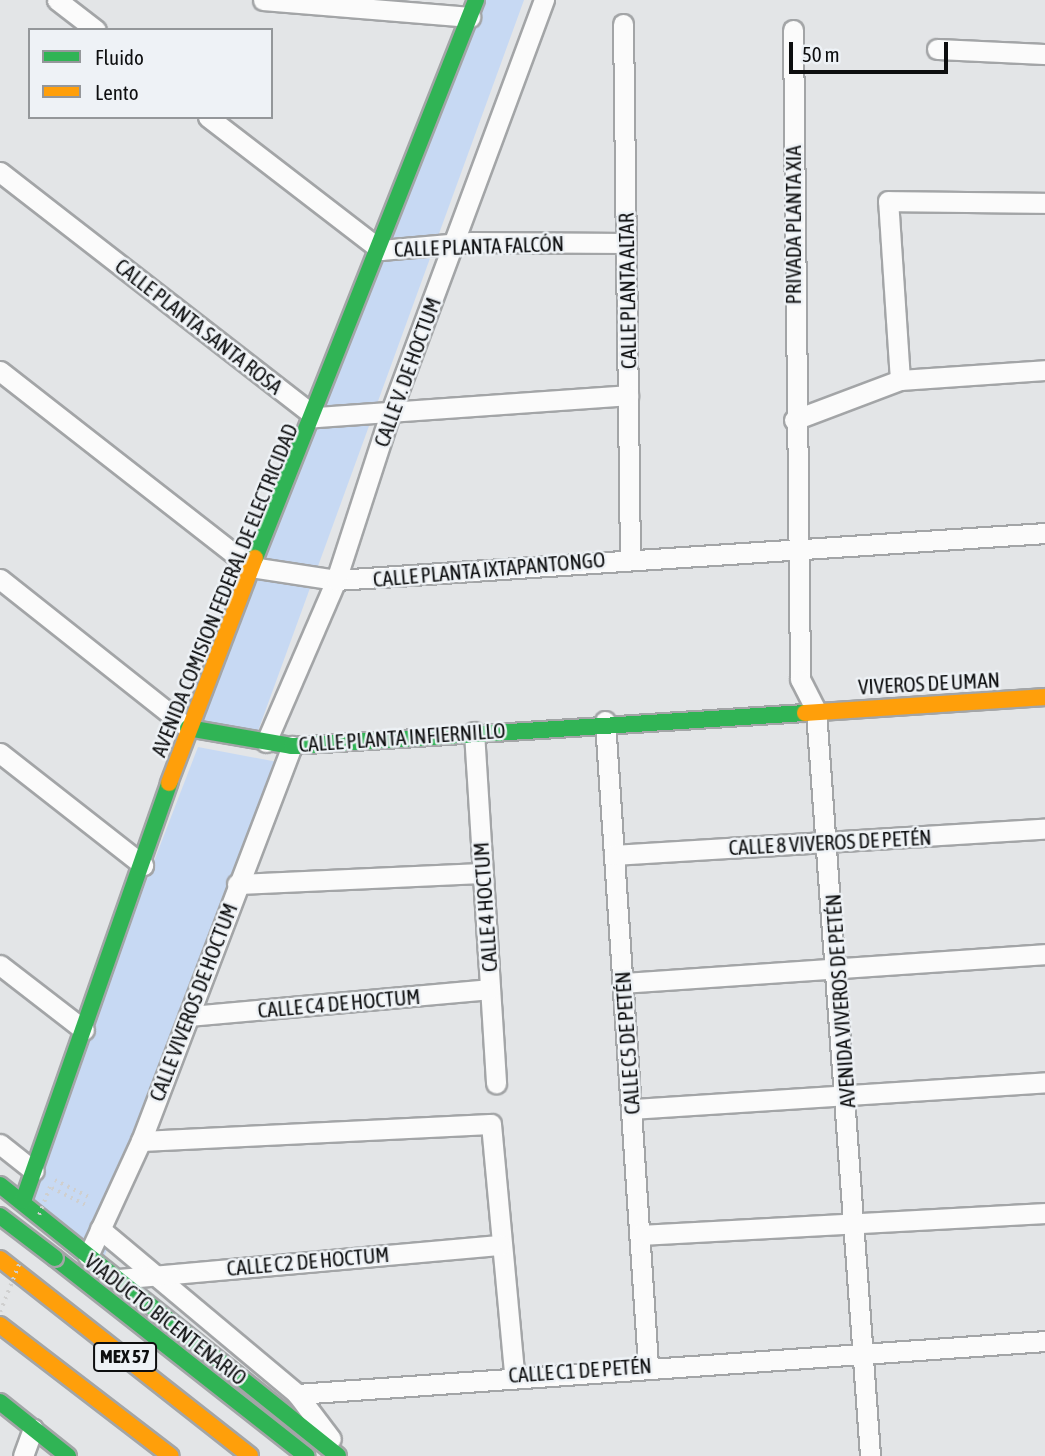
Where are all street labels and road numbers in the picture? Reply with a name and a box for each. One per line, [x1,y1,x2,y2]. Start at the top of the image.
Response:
street label: PRIVADA PLANTA XIA [780,146,806,304]
street label: CALLE PLANTA ALTAR [613,213,641,369]
street label: CALLE PLANTA FALCÓN [394,230,564,262]
street label: CALLE PLANTA SANTA ROSA [110,253,288,399]
street label: CALLE V. DE HOCTUM [368,294,446,450]
street label: AVENIDA COMISION FEDERAL DE ELECTRICIDAD [145,420,303,760]
street label: CALLE PLANTA IXTAPANTONGO [372,546,606,592]
street label: VIVEROS DE UMAN [858,667,1000,699]
street label: CALLE PLANTA INFIERNILLO [298,717,506,757]
street label: CALLE 8 VIVEROS DE PETÉN [728,824,932,860]
street label: CALLE 4 HOCTUM [468,841,502,973]
street label: AVENIDA VIVEROS DE PETÉN [820,893,860,1109]
street label: CALLE VIVEROS DE HOCTUM [144,899,242,1105]
street label: CALLE C5 DE PETÉN [609,971,645,1115]
street label: CALLE C4 DE HOCTUM [257,983,421,1023]
street label: CALLE C2 DE HOCTUM [226,1241,390,1281]
street label: VIADUCTO BICENTENARIO [80,1248,252,1390]
road number: MEX 57 [92,1342,158,1372]
street label: CALLE C1 DE PETÉN [508,1352,652,1388]

